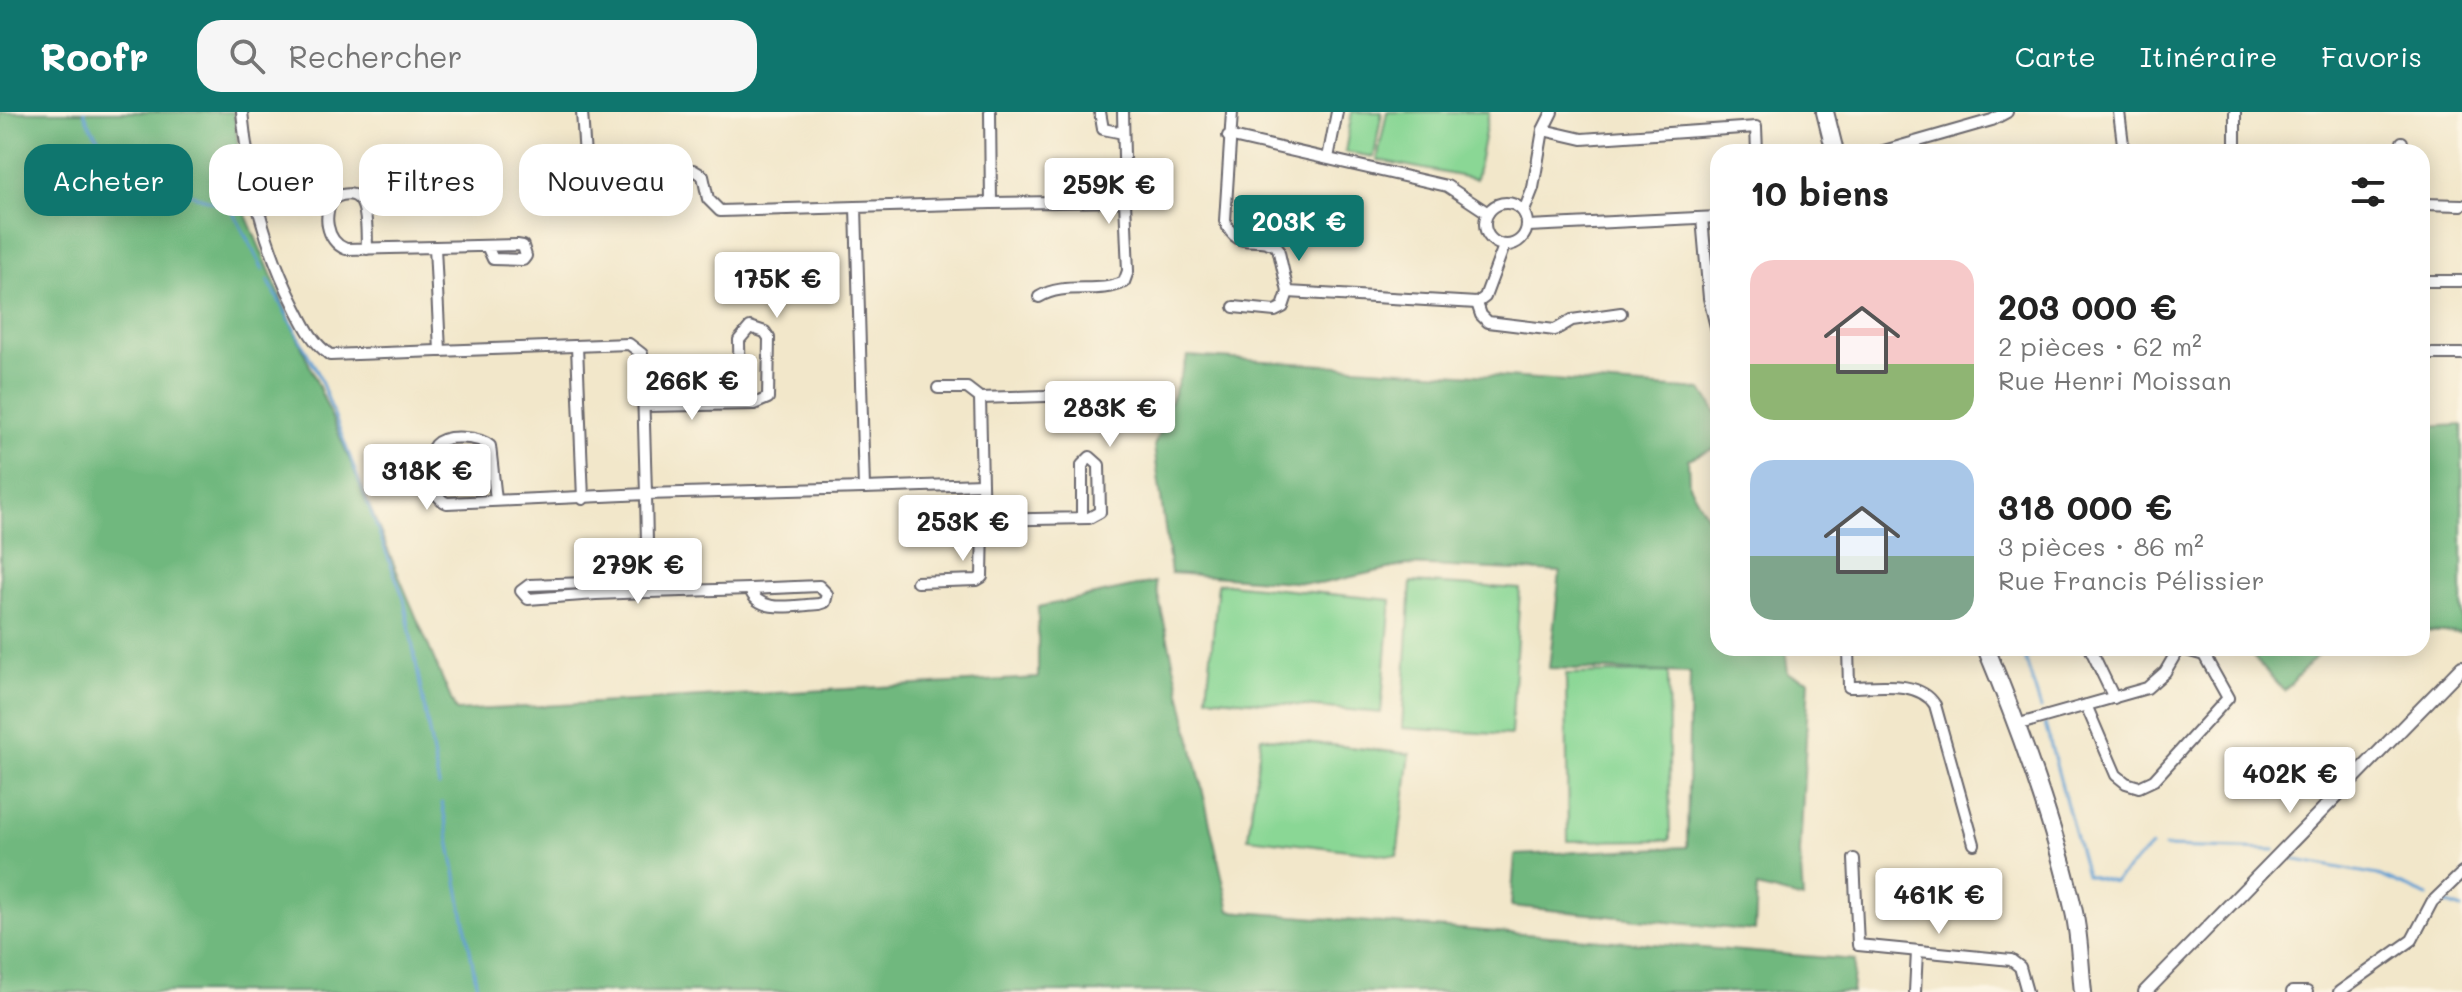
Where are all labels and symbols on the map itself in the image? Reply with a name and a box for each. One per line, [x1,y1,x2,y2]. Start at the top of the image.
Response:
pin: 259K € [1044,158,1174,226]
pin: 203K € [1234,195,1364,263]
pin: 175K € [712,252,842,320]
pin: 266K € [627,354,757,422]
pin: 283K € [1045,381,1175,449]
pin: 318K € [362,444,492,512]
pin: 253K € [898,495,1028,563]
pin: 279K € [573,538,703,606]
pin: 402K € [2225,747,2355,815]
pin: 461K € [1874,868,2004,936]

